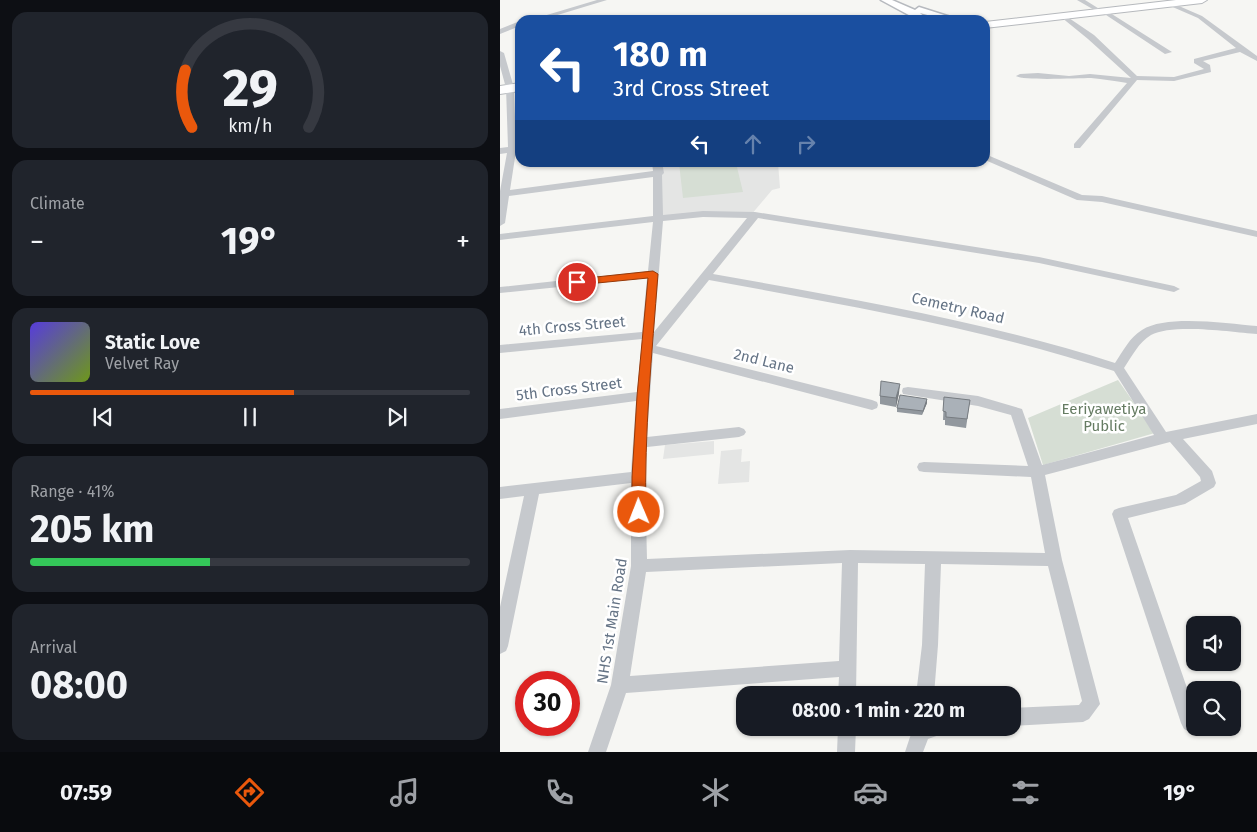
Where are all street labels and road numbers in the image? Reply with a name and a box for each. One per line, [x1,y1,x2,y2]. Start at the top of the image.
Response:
street label: Cemetry Road [910,289,1006,327]
street label: 4th Cross Street [518,312,627,340]
street label: 2nd Lane [732,345,796,377]
street label: 5th Cross Street [515,374,623,404]
street label: NHS 1st Main Road [593,557,631,685]

